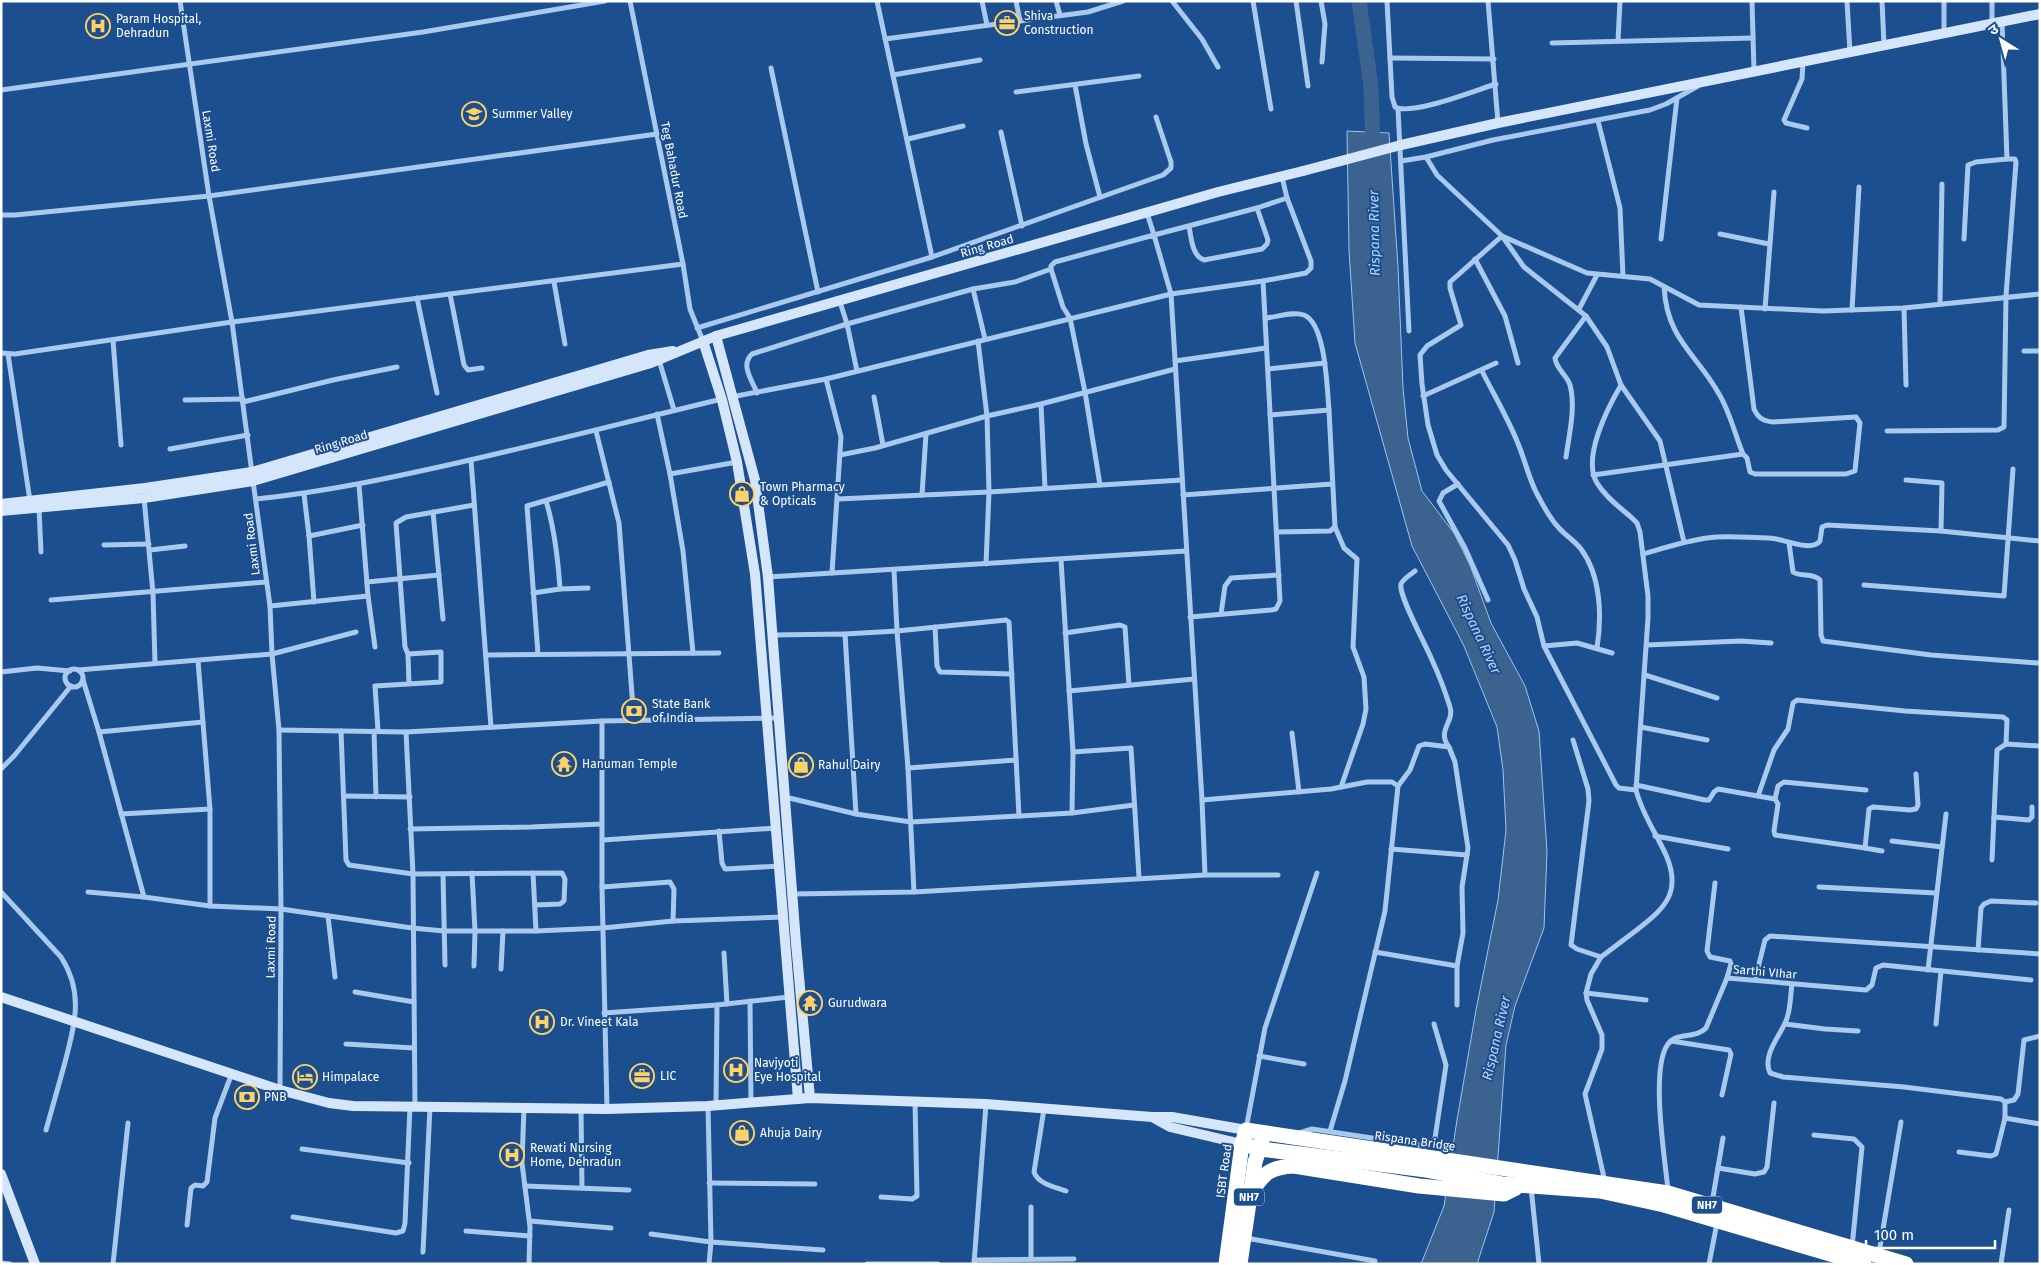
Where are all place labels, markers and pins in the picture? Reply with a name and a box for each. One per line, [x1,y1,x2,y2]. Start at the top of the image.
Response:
place label: Shiva Construction [1024,9,1094,37]
office icon: Shiva Construction [994,10,1020,36]
place label: Param Hospital, Dehradun [116,12,202,40]
hospital icon: Param Hospital, Dehradun [85,13,111,39]
school or university icon: Summer Valley [461,101,487,127]
place label: Summer Valley [492,107,573,121]
place label: Town Pharmacy & Opticals [760,480,845,508]
shop icon: Town Pharmacy & Opticals [729,481,755,507]
place label: State Bank of India [652,697,711,725]
bank icon: State Bank of India [621,698,647,724]
temple icon: Hanuman Temple [551,751,577,777]
shop icon: Rahul Dairy [788,752,814,778]
place label: Hanuman Temple [582,757,677,771]
place label: Rahul Dairy [818,758,881,772]
temple icon: Gurudwara [797,990,823,1016]
place label: Gurudwara [828,996,887,1010]
hospital icon: Dr. Vineet Kala [529,1009,555,1035]
place label: Dr. Vineet Kala [560,1015,639,1029]
place label: Navjyoti Eye Hospital [754,1056,822,1084]
hospital icon: Navjyoti Eye Hospital [723,1057,749,1083]
office icon: LIC [629,1063,655,1089]
hotel icon: Himpalace [292,1064,318,1090]
place label: LIC [660,1069,677,1083]
place label: Himpalace [322,1070,379,1084]
bank icon: PNB [234,1084,260,1110]
place label: PNB [264,1090,286,1104]
shop icon: Ahuja Dairy [729,1120,755,1146]
place label: Ahuja Dairy [760,1126,822,1140]
place label: Rewati Nursing Home, Dehradun [530,1141,621,1169]
hospital icon: Rewati Nursing Home, Dehradun [499,1142,525,1168]

